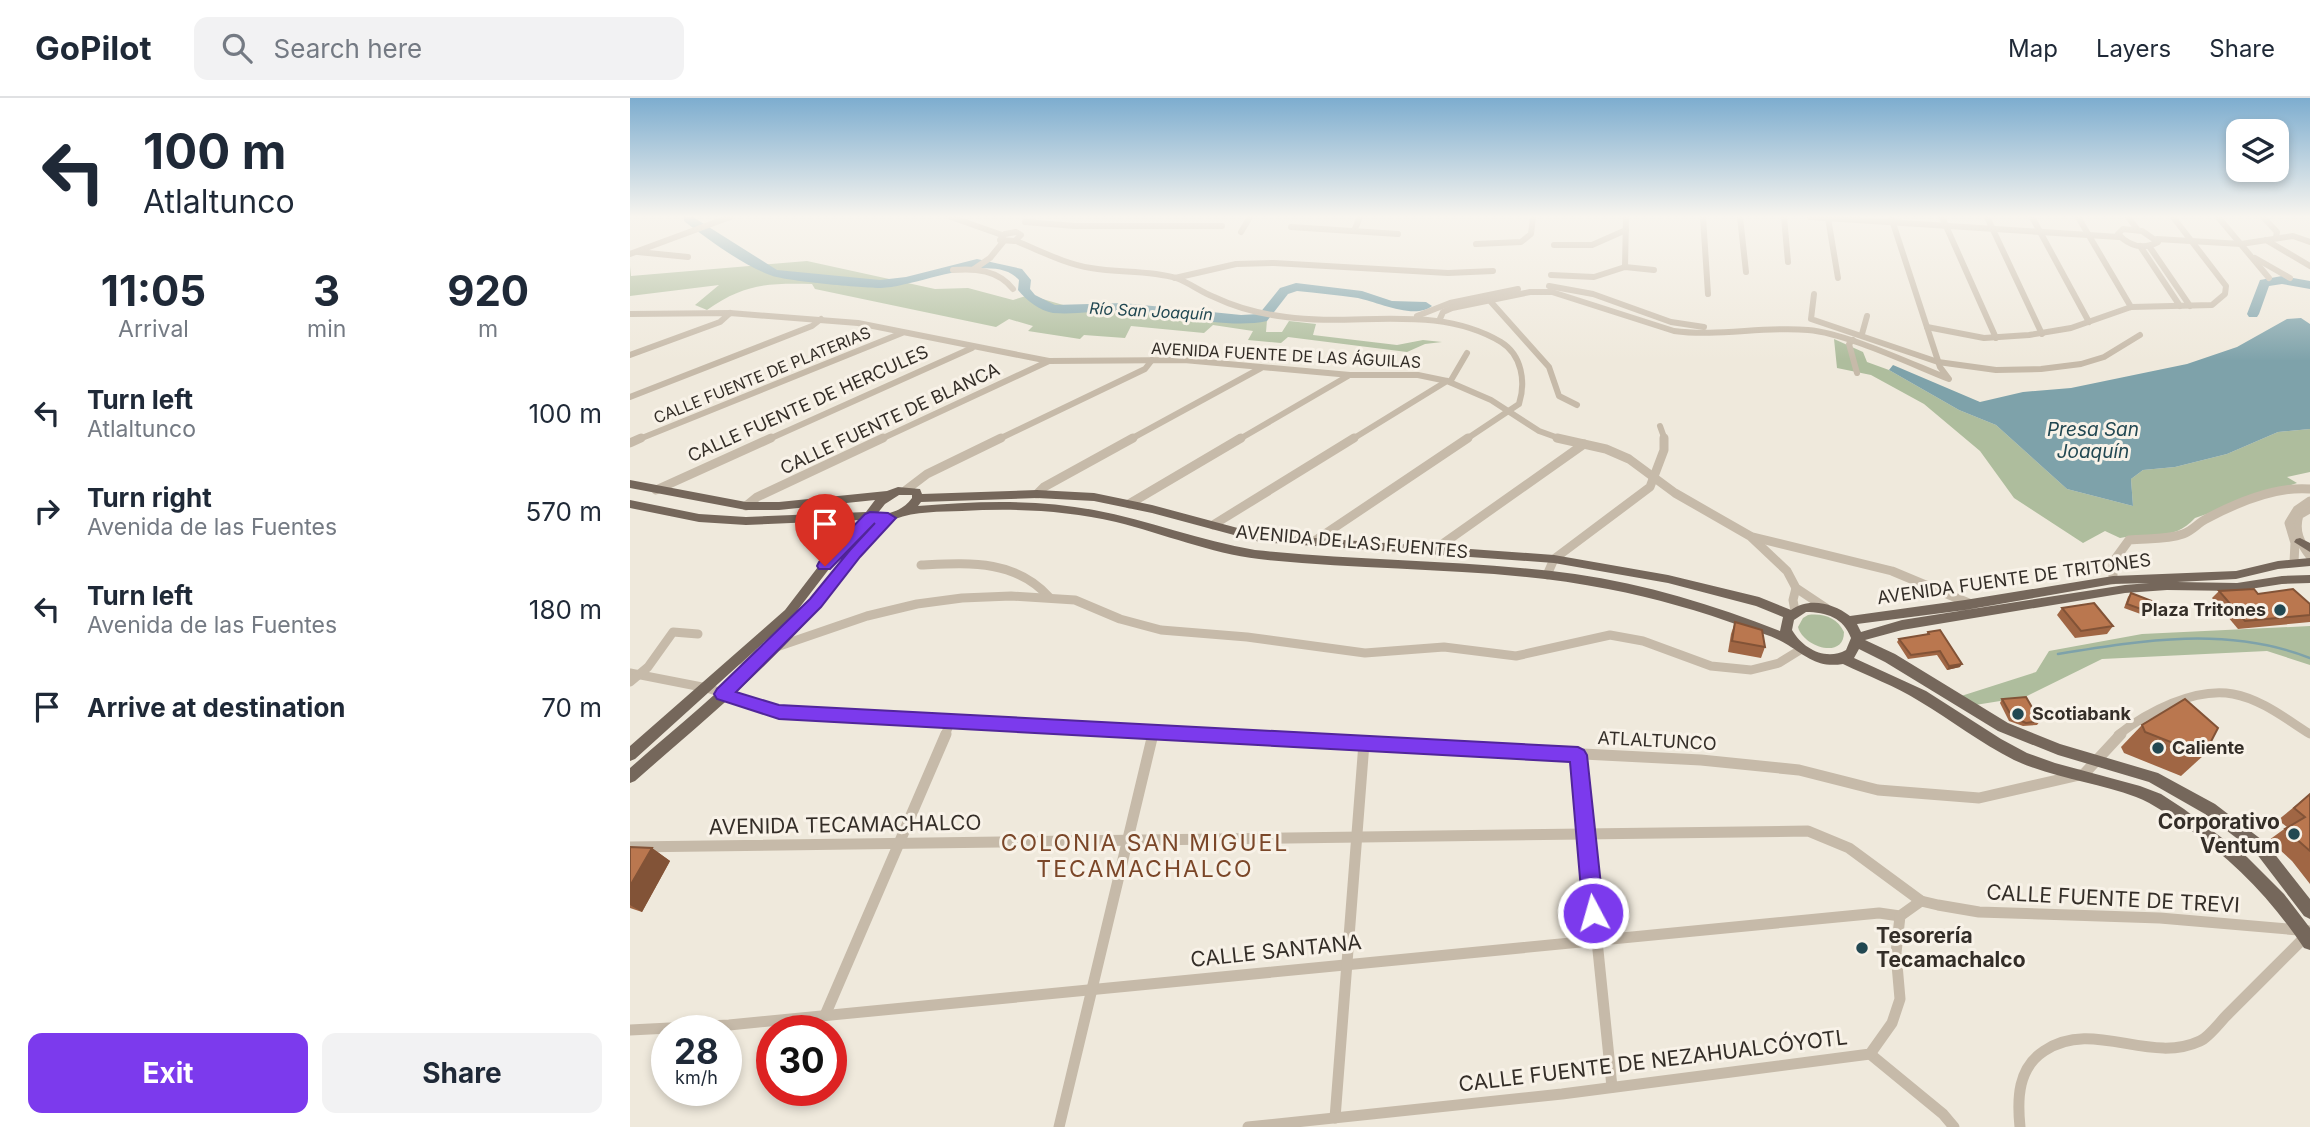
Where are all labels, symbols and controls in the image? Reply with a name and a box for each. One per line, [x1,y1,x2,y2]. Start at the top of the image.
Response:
search box [194,17,684,80]
text: GoPilot [35,28,152,68]
icon: search [218,29,256,67]
text: Search here [274,33,422,64]
text: Map [2008,34,2058,63]
text: Layers [2096,34,2171,63]
text: Share [2209,34,2275,63]
map controls [2226,119,2289,182]
button: layers [2226,119,2289,182]
text: 100 m [143,122,287,181]
icon: left [28,126,119,217]
text: Atlaltunco [143,182,295,221]
text: 11:05 [101,265,206,316]
text: 3 [313,265,340,316]
text: 920 [447,265,529,316]
water label: Río San Joaquín [1089,298,1213,324]
text: Arrival [118,315,189,343]
text: min [307,315,346,343]
text: m [478,315,498,343]
street label: CALLE FUENTE DE PLATERIAS [650,322,874,428]
street label: AVENIDA FUENTE DE LAS ÁGUILAS [1150,338,1422,372]
street label: CALLE FUENTE DE HERCULES [684,341,931,466]
street label: CALLE FUENTE DE BLANCA [777,358,1003,479]
text: Turn left [87,384,193,415]
icon: left [28,394,66,432]
text: 100 m [529,398,602,429]
text: Atlaltunco [87,415,196,443]
water label: Presa San Joaquín [2047,418,2139,463]
text: Turn right [87,482,212,513]
icon: right [28,492,66,530]
pin [795,494,855,566]
text: 570 m [525,496,602,527]
icon: arrive [806,505,844,543]
text: Avenida de las Fuentes [87,513,337,541]
street label: AVENIDA DE LAS FUENTES [1235,521,1469,562]
street label: AVENIDA FUENTE DE TRITONES [1876,549,2152,608]
text: Turn left [87,580,193,611]
icon: left [28,590,66,628]
text: 180 m [529,594,602,625]
place label: Plaza Tritones [2141,599,2266,620]
marker: Plaza Tritones [2272,602,2288,618]
text: Avenida de las Fuentes [87,611,337,639]
icon: arrive [28,688,66,726]
text: Arrive at destination [87,692,346,723]
text: 70 m [541,692,602,723]
place label: Scotiabank [2032,703,2132,724]
marker: Scotiabank [2010,706,2026,722]
street label: ATLALTUNCO [1597,727,1717,754]
place label: Caliente [2172,737,2245,758]
marker: Caliente [2150,740,2166,756]
place label: Corporativo Ventum [2158,809,2280,858]
street label: AVENIDA TECAMACHALCO [708,810,982,839]
marker: Corporativo Ventum [2286,826,2302,842]
district label: COLONIA SAN MIGUEL TECAMACHALCO [1001,829,1289,883]
position arrow [1556,876,1630,950]
street label: CALLE FUENTE DE TREVI [1986,879,2240,918]
place label: Tesorería Tecamachalco [1876,923,2026,972]
street label: CALLE SANTANA [1189,929,1363,972]
marker: Tesorería Tecamachalco [1854,940,1870,956]
speed limit sign: 30 [756,1015,847,1106]
street label: CALLE FUENTE DE NEZAHUALCÓYOTL [1457,1023,1849,1097]
text: 28 [674,1030,719,1072]
button: Exit [28,1033,308,1113]
button: Share [322,1033,602,1113]
text: km/h [675,1067,718,1088]

